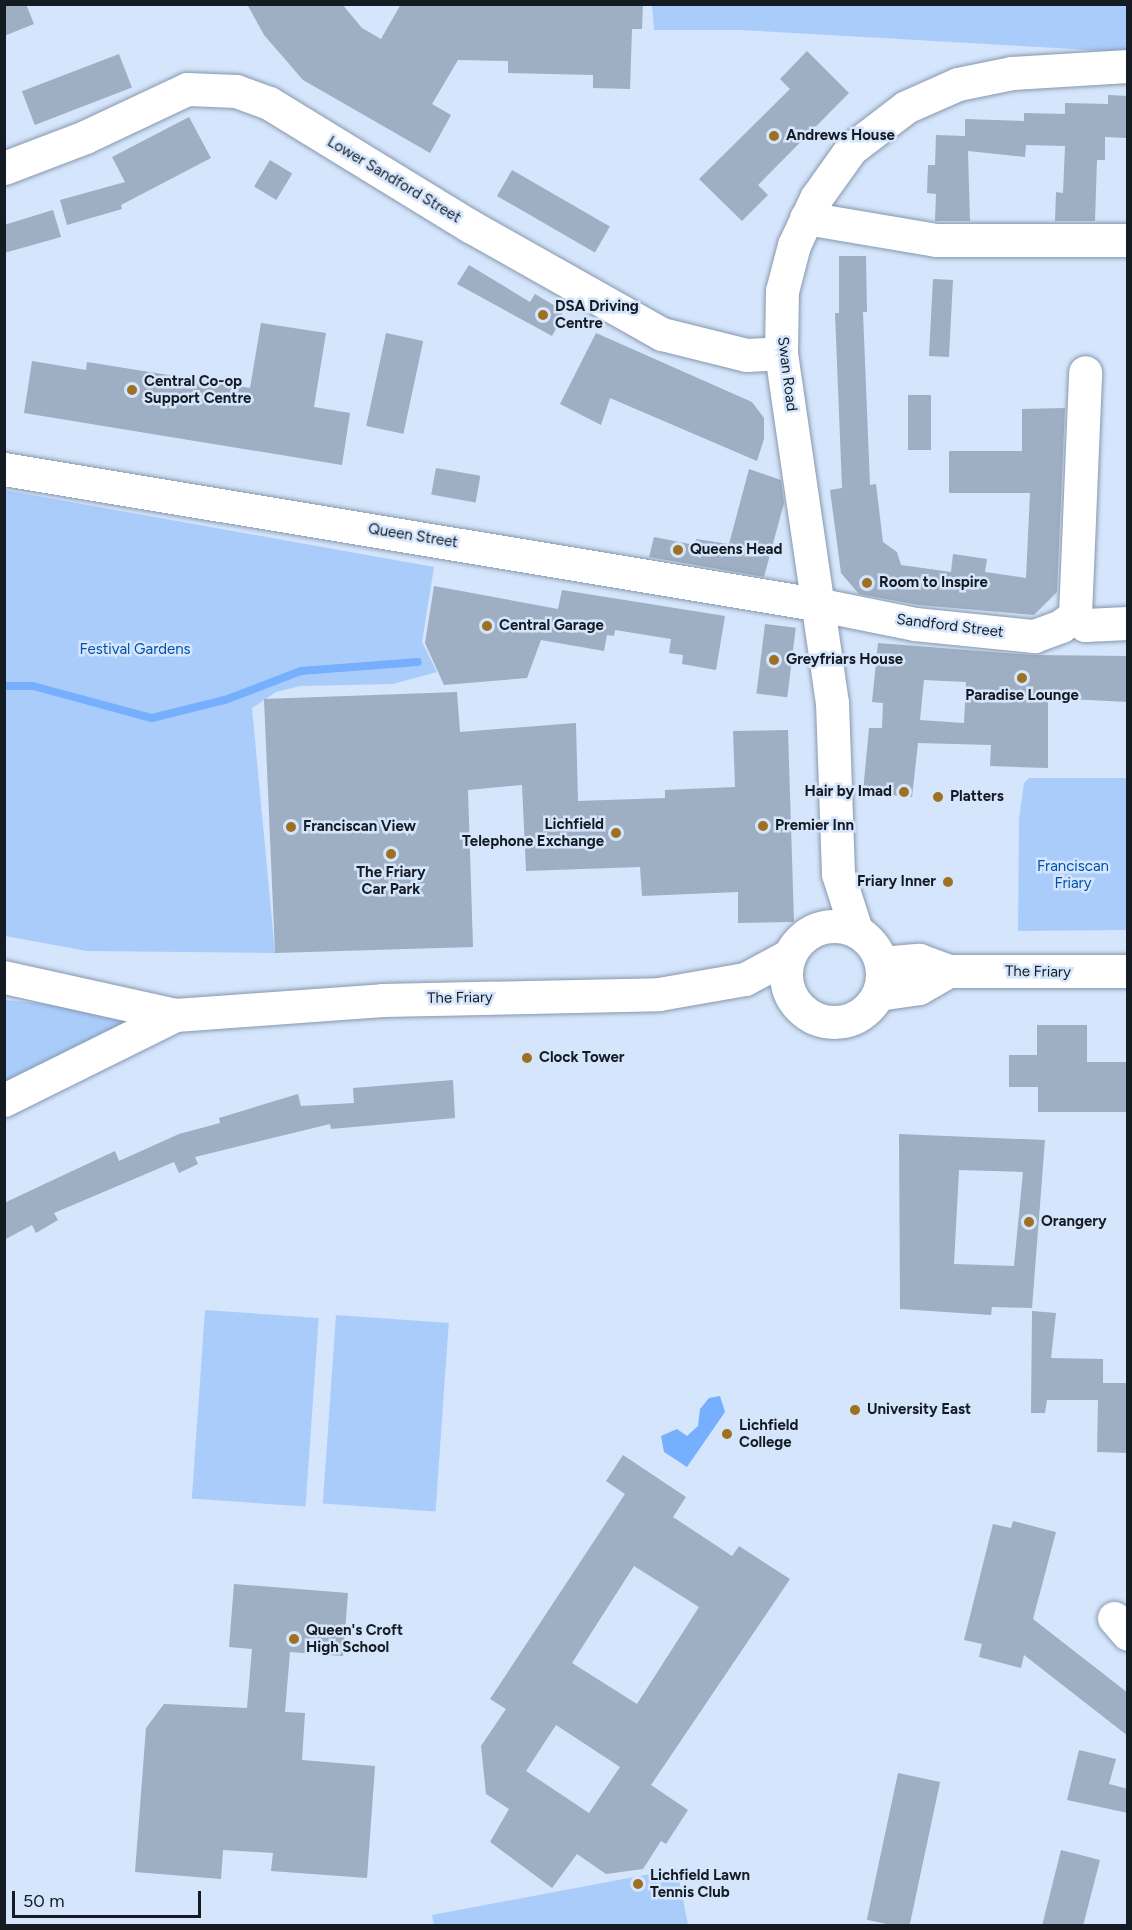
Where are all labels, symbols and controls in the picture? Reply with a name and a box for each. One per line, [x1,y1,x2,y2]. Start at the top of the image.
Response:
place label: Andrews House [786,127,895,145]
marker: Andrews House [767,129,781,143]
street label: Lower Sandford Street [324,133,464,227]
place label: DSA Driving Centre [555,297,639,332]
marker: DSA Driving Centre [536,308,550,322]
street label: Swan Road [773,336,801,412]
place label: Central Co-op Support Centre [144,372,251,407]
marker: Central Co-op Support Centre [125,383,139,397]
street label: Queen Street [367,520,459,552]
place label: Queens Head [690,541,783,559]
marker: Queens Head [671,543,685,557]
place label: Room to Inspire [879,574,988,592]
marker: Room to Inspire [860,576,874,590]
street label: Sandford Street [895,611,1005,641]
place label: Central Garage [499,617,604,635]
marker: Central Garage [480,619,494,633]
park label: Festival Gardens [79,641,191,659]
place label: Greyfriars House [786,651,903,669]
marker: Greyfriars House [767,653,781,667]
marker: Paradise Lounge [1015,671,1029,685]
place label: Paradise Lounge [965,687,1079,705]
place label: Hair by Imad [804,783,892,801]
marker: Hair by Imad [897,785,911,799]
place label: Platters [950,788,1004,806]
marker: Platters [931,790,945,804]
place label: Lichfield Telephone Exchange [462,815,604,850]
place label: Premier Inn [775,817,854,835]
place label: Franciscan View [303,818,416,836]
marker: Premier Inn [756,819,770,833]
marker: Franciscan View [284,820,298,834]
marker: Lichfield Telephone Exchange [609,826,623,840]
marker: The Friary Car Park [384,847,398,861]
park label: Franciscan Friary [1037,857,1109,892]
place label: The Friary Car Park [356,863,426,898]
place label: Friary Inner [857,873,936,891]
marker: Friary Inner [941,875,955,889]
street label: The Friary [1005,962,1071,982]
street label: The Friary [427,988,493,1008]
place label: Clock Tower [539,1049,625,1067]
marker: Clock Tower [520,1051,534,1065]
place label: Orangery [1041,1213,1107,1231]
marker: Orangery [1022,1215,1036,1229]
place label: University East [867,1401,971,1419]
marker: University East [848,1403,862,1417]
place label: Lichfield College [739,1416,798,1451]
marker: Lichfield College [720,1427,734,1441]
place label: Queen's Croft High School [306,1621,403,1656]
marker: Queen's Croft High School [287,1632,301,1646]
place label: Lichfield Lawn Tennis Club [650,1866,750,1901]
marker: Lichfield Lawn Tennis Club [631,1877,645,1891]
scale bar [15,1879,204,1917]
text: 50 m [23,1890,65,1912]

